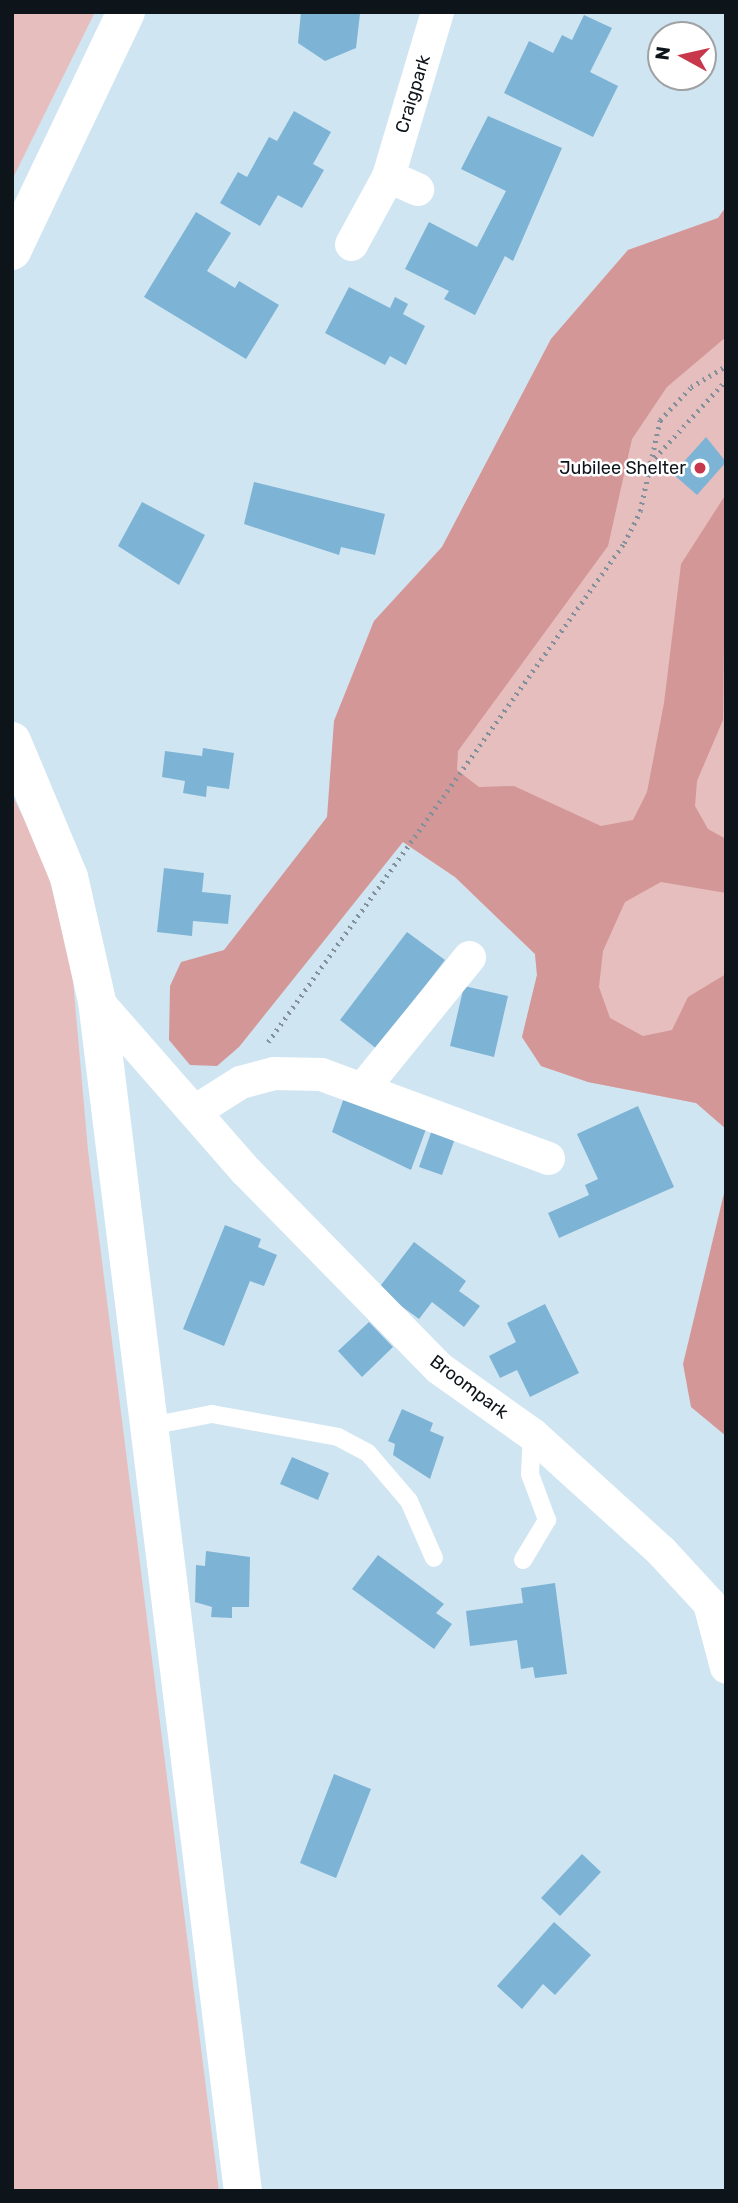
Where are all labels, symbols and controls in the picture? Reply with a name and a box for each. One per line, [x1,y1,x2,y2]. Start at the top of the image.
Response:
north arrow [647,21,717,91]
text: N [650,45,675,62]
street label: Craigpark [391,52,435,136]
place label: Jubilee Shelter [559,457,686,479]
marker: Jubilee Shelter [692,460,708,476]
street label: Broompark [426,1351,512,1423]

